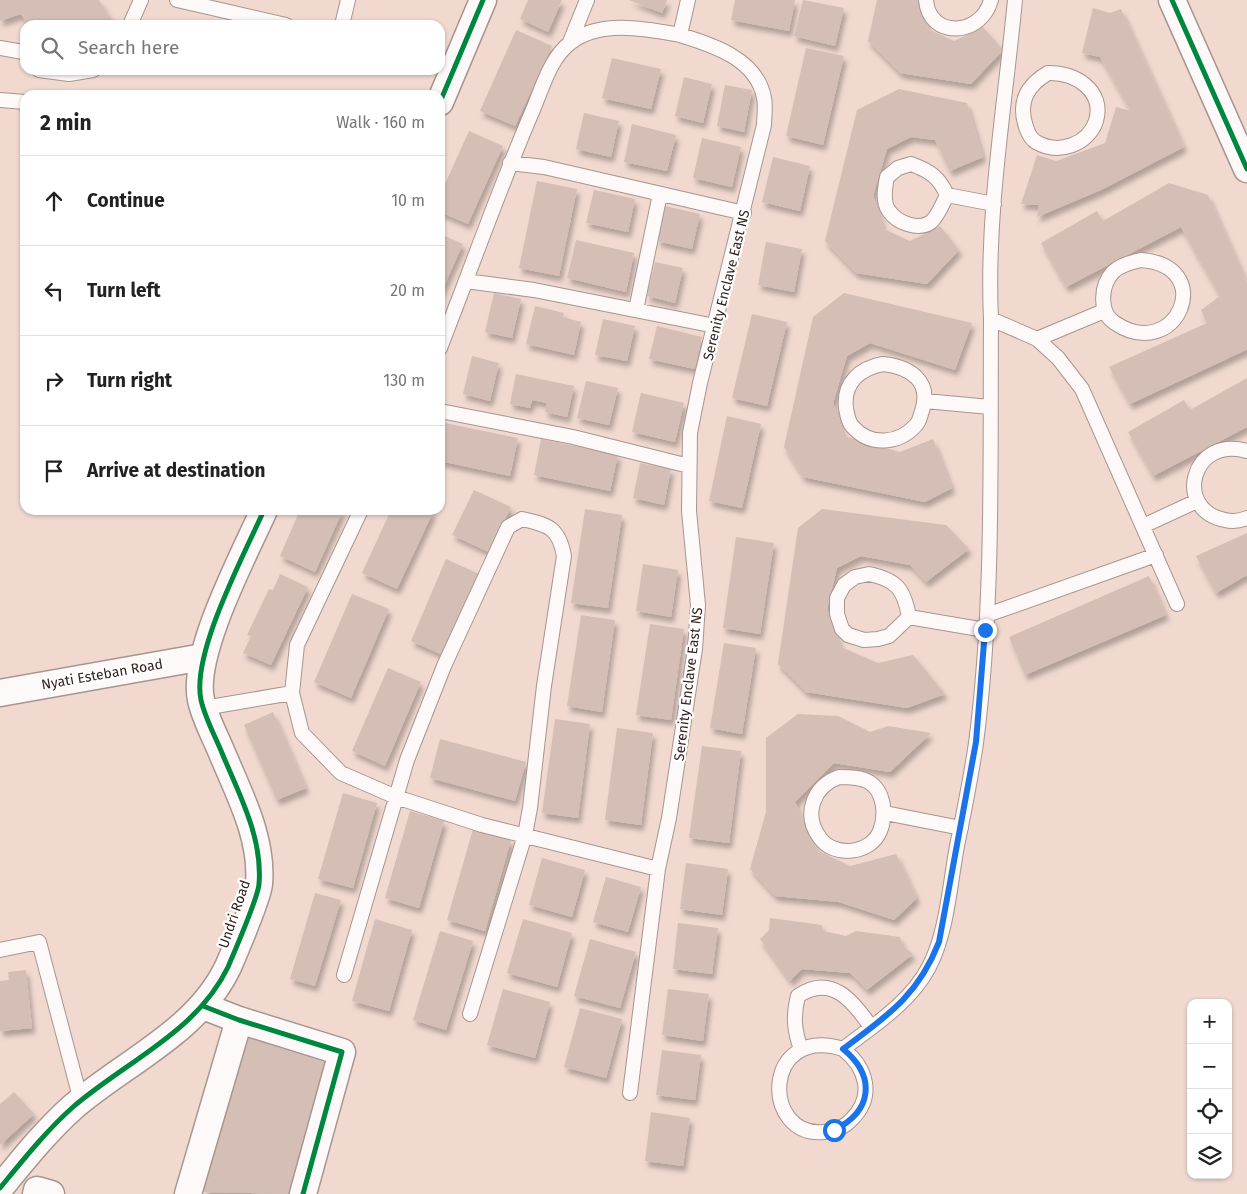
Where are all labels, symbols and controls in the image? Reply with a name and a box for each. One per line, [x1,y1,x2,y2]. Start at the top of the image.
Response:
search box [20,20,445,75]
icon: search [38,34,66,62]
text: Search here [78,36,179,59]
text: 2 min [40,110,92,136]
text: Walk · 160 m [336,113,425,132]
icon: ahead [40,187,68,215]
text: Continue [87,189,165,212]
text: 10 m [391,191,425,210]
street label: Serenity Enclave East NS [700,208,754,362]
icon: left [40,277,68,305]
text: Turn left [87,279,161,302]
text: 20 m [390,281,425,300]
icon: right [40,367,68,395]
text: Turn right [87,369,172,392]
text: 130 m [383,371,425,390]
icon: arrive [40,457,68,485]
text: Arrive at destination [87,459,266,482]
street label: Serenity Enclave East NS [671,606,706,762]
route end [974,619,997,642]
street label: Nyati Esteban Road [40,655,164,694]
street label: Undri Road [215,878,254,951]
map controls [1187,999,1232,1179]
button: + [1187,999,1232,1044]
button: − [1187,1044,1232,1089]
button: locate [1187,1089,1232,1134]
route start [823,1119,846,1142]
button: layers [1187,1134,1232,1179]

